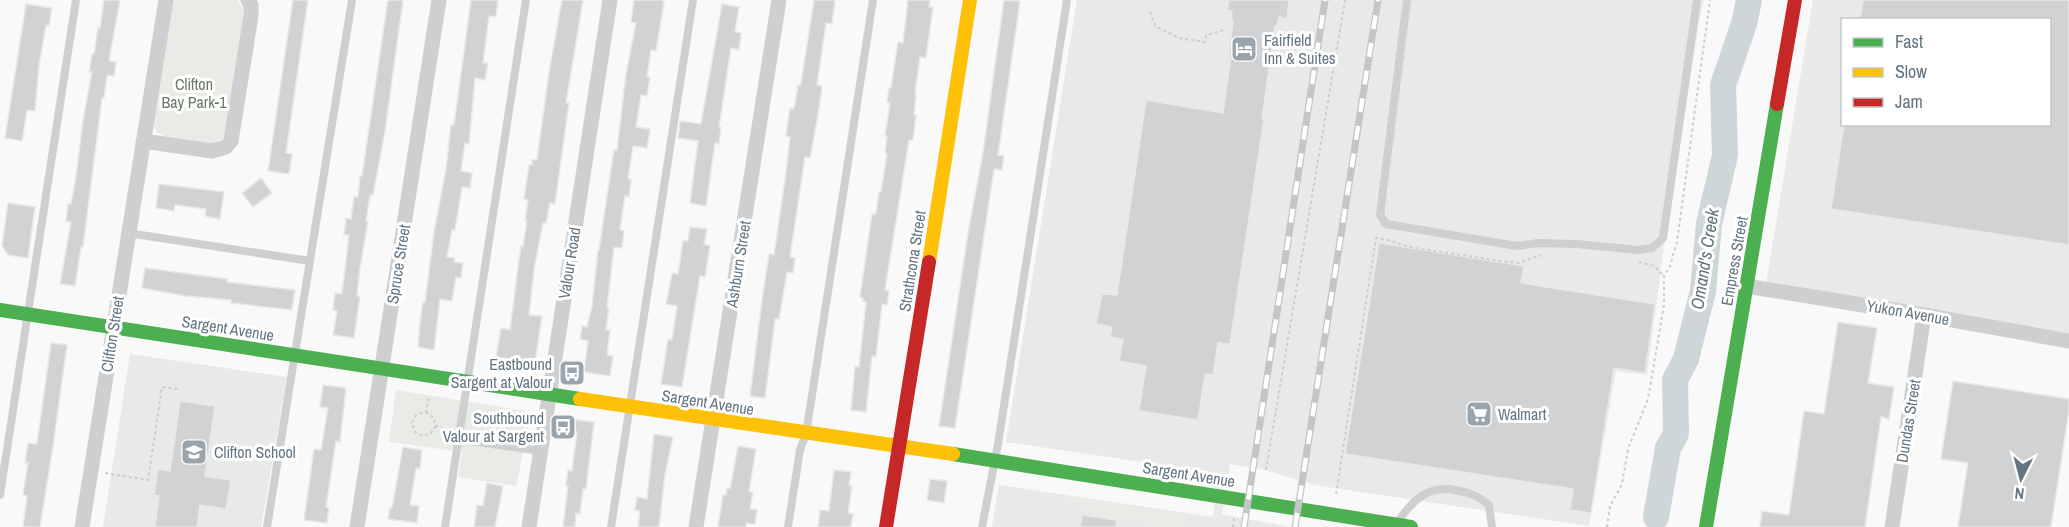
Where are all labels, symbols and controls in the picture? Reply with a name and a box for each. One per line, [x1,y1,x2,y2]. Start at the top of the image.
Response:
legend [1841,18,2051,126]
place label: Fairfield Inn & Suites [1264,29,1336,69]
text: Fast [1895,29,1923,54]
hotel icon: Fairfield Inn & Suites [1229,34,1259,64]
text: Slow [1895,59,1927,84]
park label: Clifton Bay Park-1 [162,73,227,113]
text: Jam [1895,89,1923,114]
water label: Omand's Creek [1684,206,1725,311]
street label: Strathcona Street [893,209,931,313]
street label: Empress Street [1715,214,1753,307]
street label: Ashburn Street [720,219,756,310]
street label: Spruce Street [381,222,415,305]
street label: Valour Road [553,226,585,300]
street label: Clifton Street [95,294,129,374]
street label: Yukon Avenue [1865,294,1951,330]
street label: Sargent Avenue [180,310,276,346]
place label: Eastbound Sargent at Valour [451,353,553,393]
bus stop icon: Eastbound Sargent at Valour [557,358,587,388]
street label: Dundas Street [1891,378,1925,464]
street label: Sargent Avenue [660,384,756,420]
supermarket icon: Walmart [1464,399,1494,429]
place label: Walmart [1498,403,1547,425]
place label: Southbound Valour at Sargent [443,407,544,447]
bus stop icon: Southbound Valour at Sargent [548,412,578,442]
school or university icon: Clifton School [179,437,209,467]
place label: Clifton School [214,441,296,463]
north arrow [1991,449,2051,509]
street label: Sargent Avenue [1141,456,1237,492]
text: N [2014,482,2025,505]

